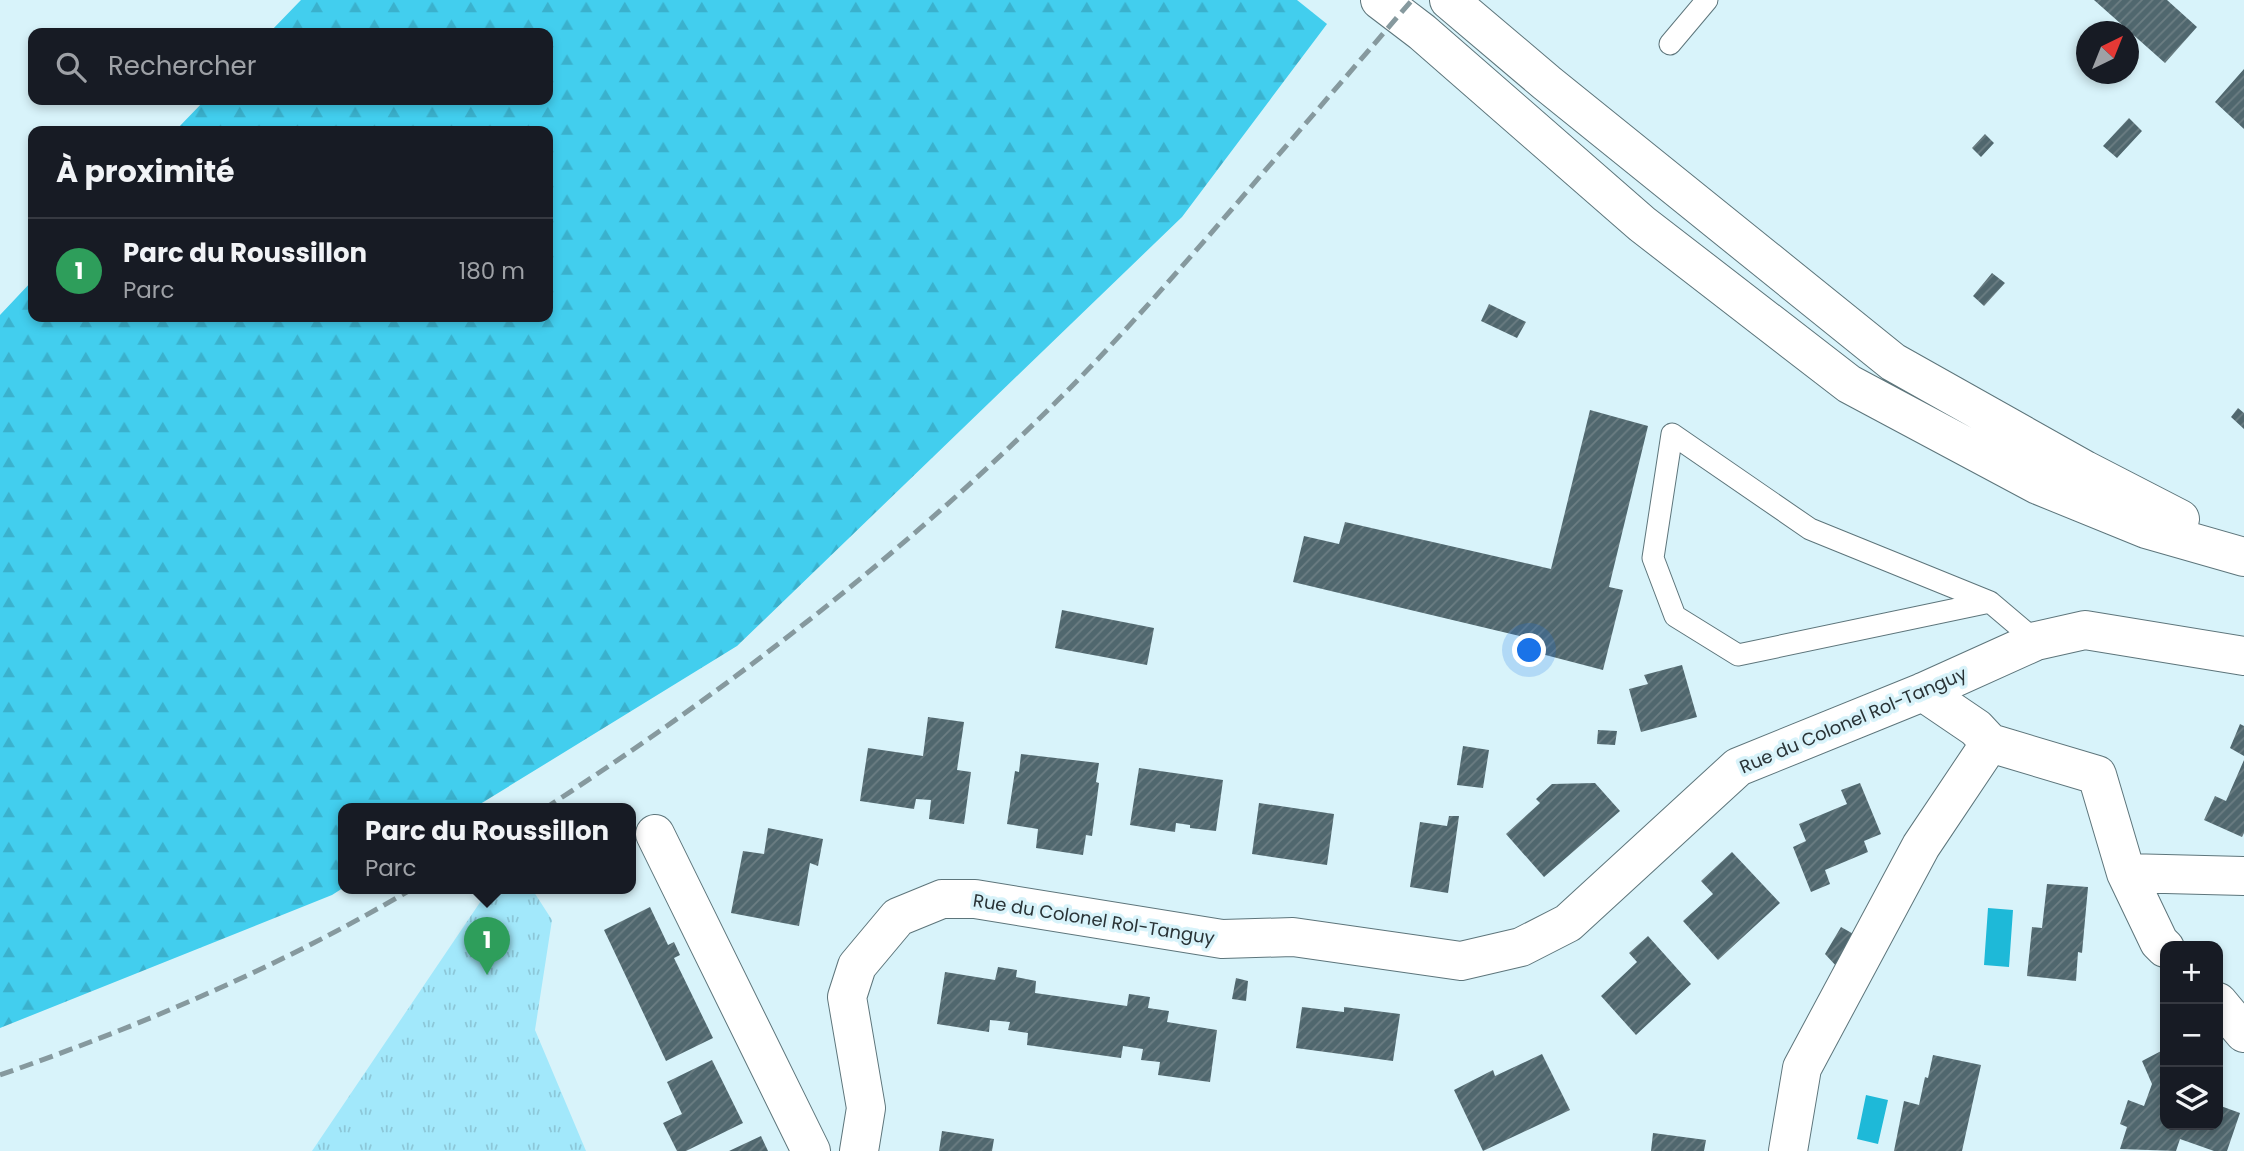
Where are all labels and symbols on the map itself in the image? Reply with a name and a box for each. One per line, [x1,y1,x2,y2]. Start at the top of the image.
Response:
north arrow [2076,21,2139,84]
your location [1512,633,1546,667]
street label: Rue du Colonel Rol-Tanguy [1736,661,1970,779]
street label: Rue du Colonel Rol-Tanguy [971,888,1217,950]
pin: 1 [464,917,510,975]

